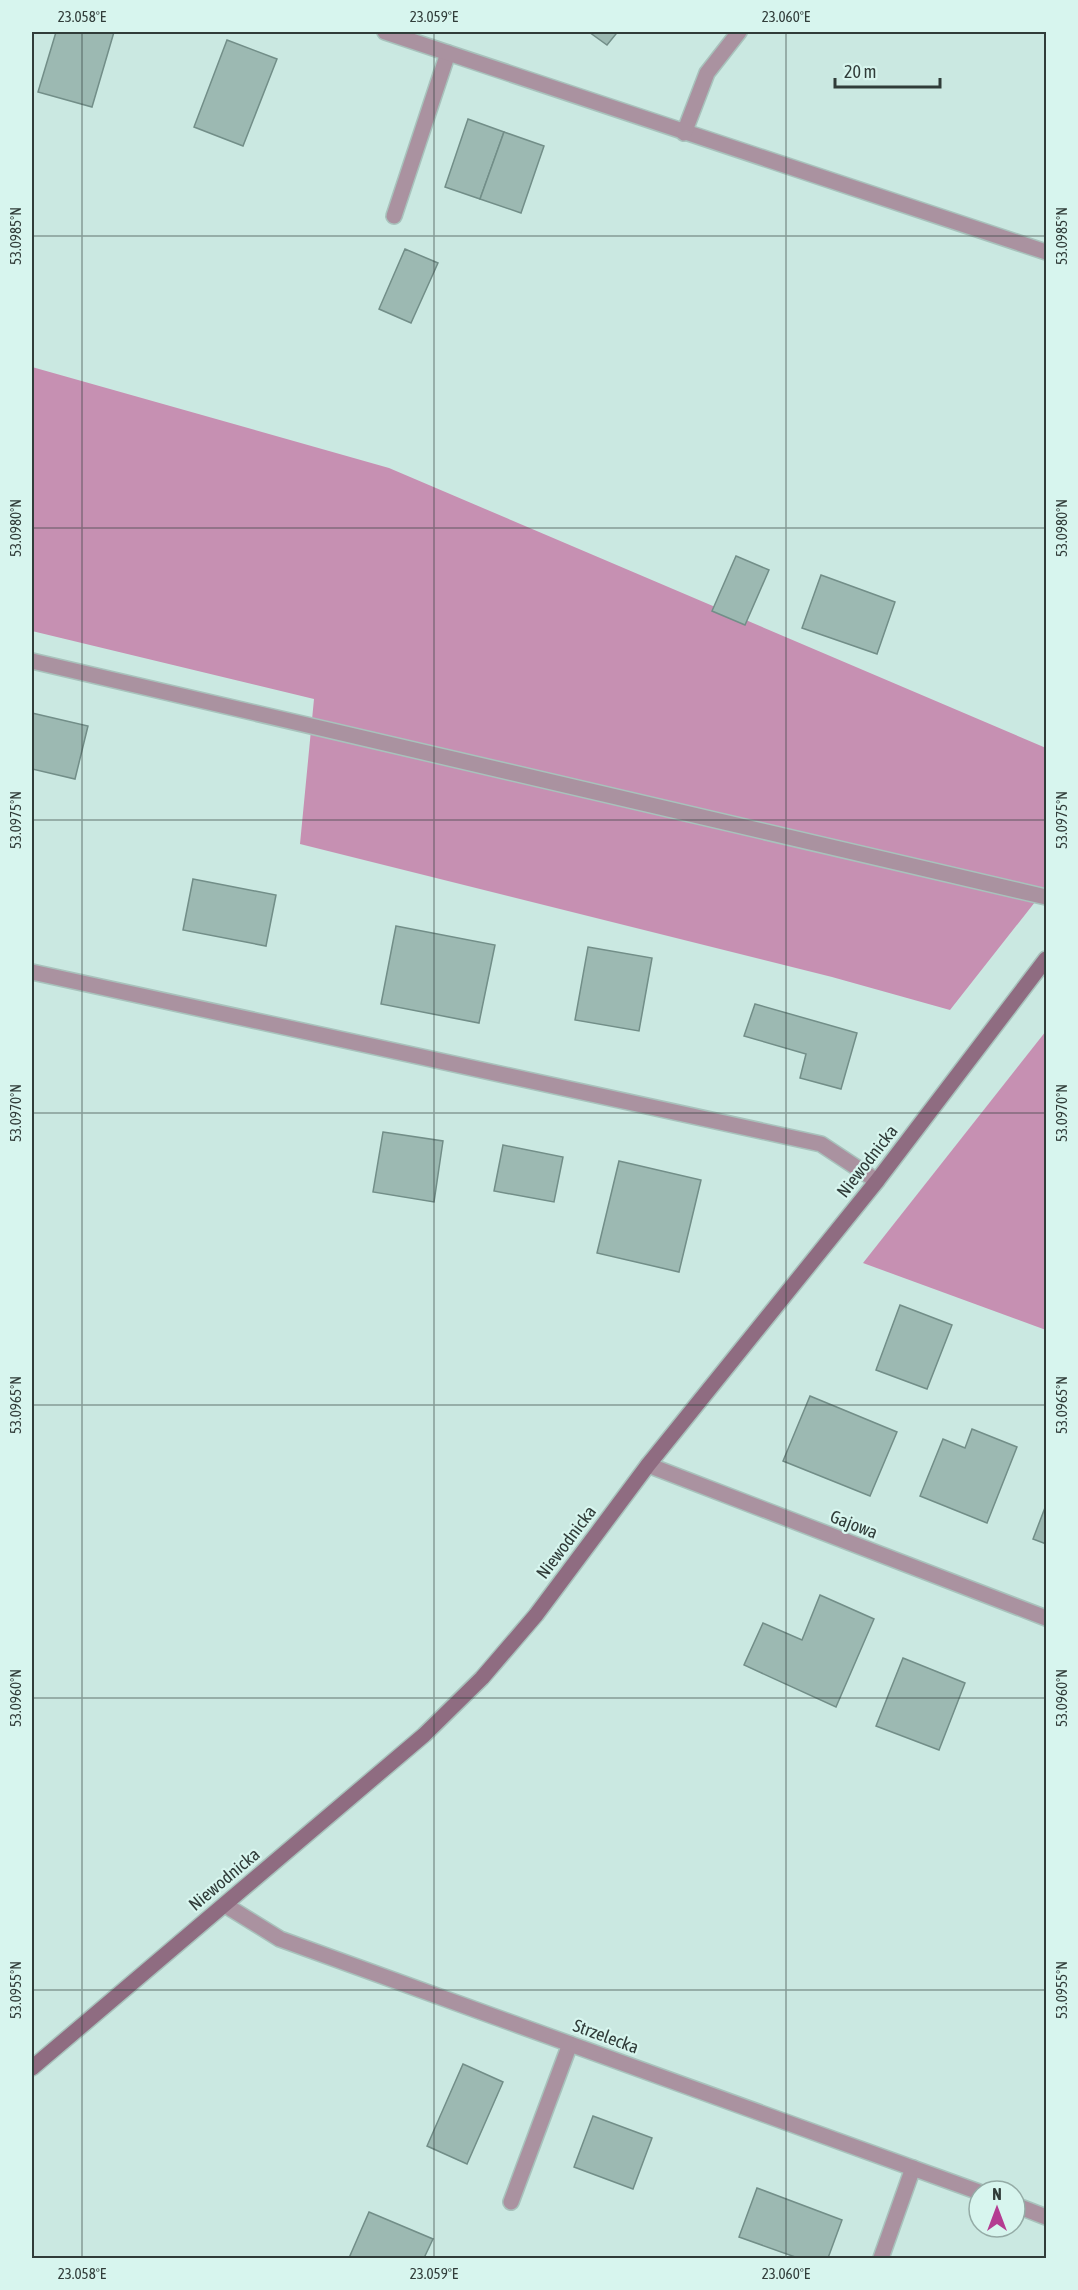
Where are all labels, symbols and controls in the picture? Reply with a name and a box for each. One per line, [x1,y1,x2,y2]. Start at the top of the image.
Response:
text: 23.058°E [58,8,107,25]
text: 23.059°E [410,8,459,25]
text: 23.060°E [762,8,811,25]
scale bar [835,51,940,89]
text: 20 m [844,61,876,82]
text: 53.0985°N [7,207,24,265]
text: 53.0985°N [1053,207,1070,265]
text: 53.0980°N [7,499,24,557]
text: 53.0980°N [1053,499,1070,557]
text: 53.0975°N [7,791,24,849]
text: 53.0975°N [1053,791,1070,849]
text: 53.0970°N [7,1084,24,1142]
text: 53.0970°N [1053,1084,1070,1142]
street label: Niewodnicka [832,1121,902,1201]
text: 53.0965°N [7,1376,24,1434]
text: 53.0965°N [1053,1376,1070,1434]
street label: Niewodnicka [532,1501,600,1583]
street label: Gajowa [827,1505,881,1543]
text: 53.0960°N [7,1669,24,1727]
text: 53.0960°N [1053,1669,1070,1727]
street label: Niewodnicka [184,1843,264,1915]
text: 53.0955°N [7,1961,24,2019]
text: 53.0955°N [1053,1961,1070,2019]
street label: Strzelecka [570,2014,642,2058]
north arrow [967,2179,1027,2239]
text: N [992,2185,1002,2203]
text: 23.058°E [58,2265,107,2282]
text: 23.059°E [410,2265,459,2282]
text: 23.060°E [762,2265,811,2282]

